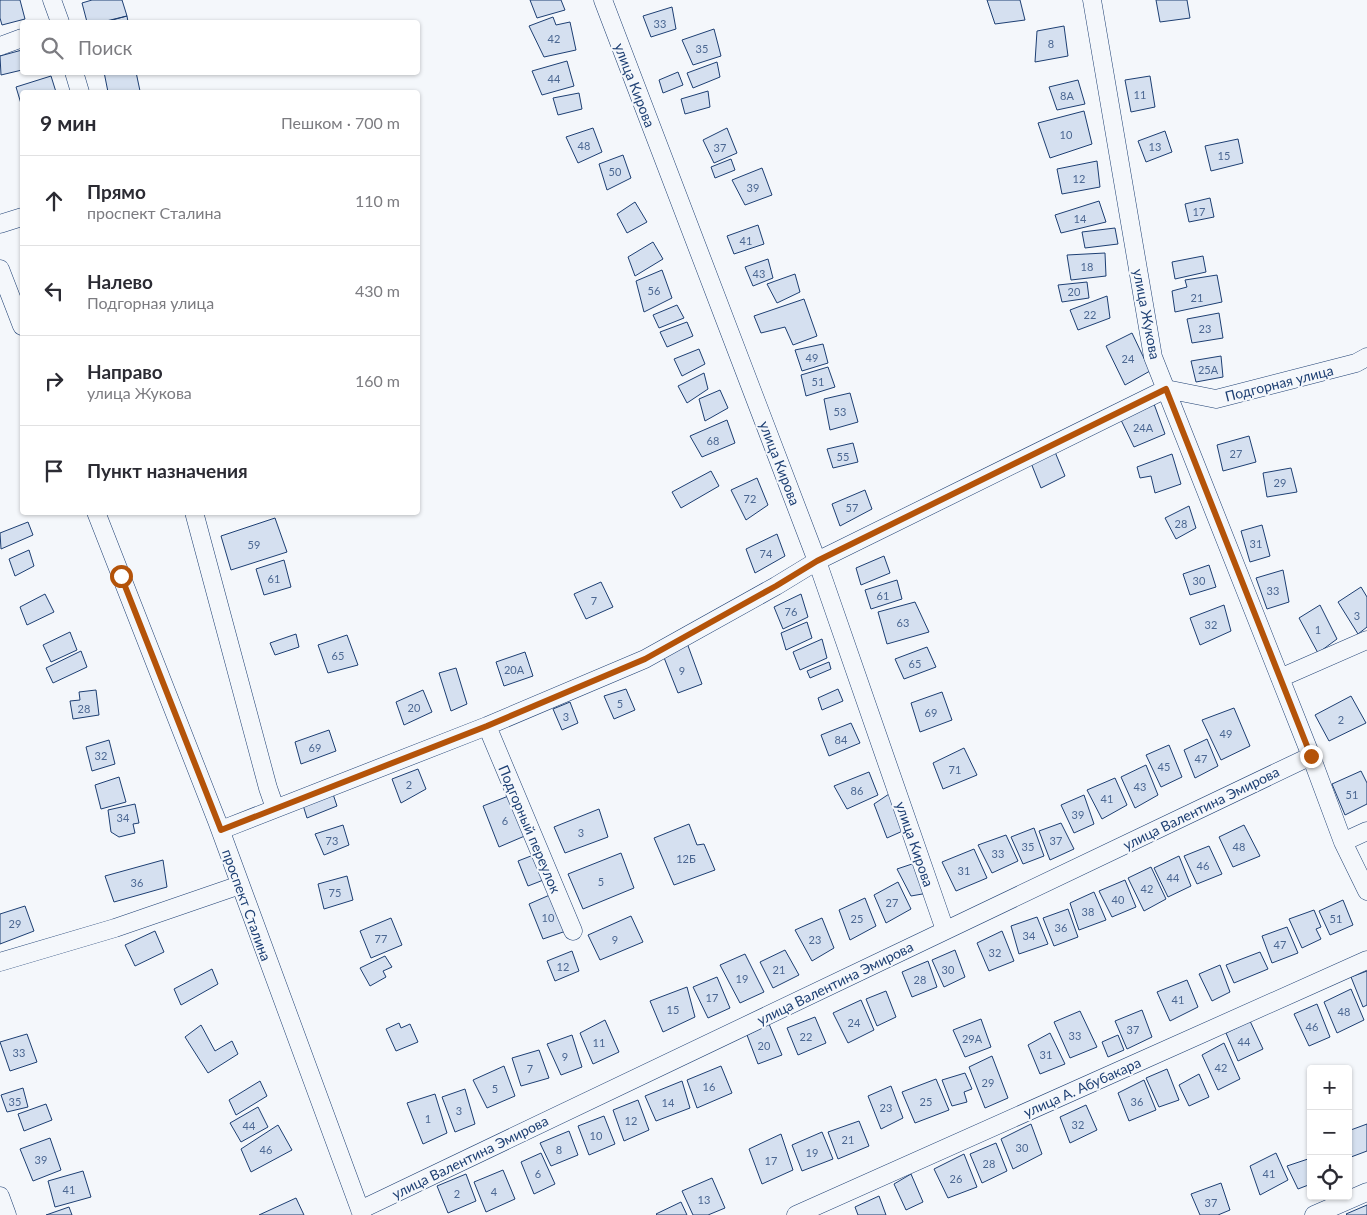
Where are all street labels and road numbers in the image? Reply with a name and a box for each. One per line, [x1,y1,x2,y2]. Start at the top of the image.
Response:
street label: улица Кирова [611,40,659,130]
street label: улица Жукова [1130,267,1164,361]
street label: Подгорная улица [1223,361,1335,405]
street label: улица Кирова [756,418,804,508]
street label: Подгорный переулок [495,762,565,896]
street label: улица Валентина Эмирова [1120,763,1282,853]
street label: улица Кирова [892,799,938,889]
street label: проспект Сталина [219,847,275,963]
street label: улица Валентина Эмирова [754,938,916,1028]
street label: улица А. Абубакара [1021,1053,1143,1121]
street label: улица Валентина Эмирова [389,1112,551,1202]

